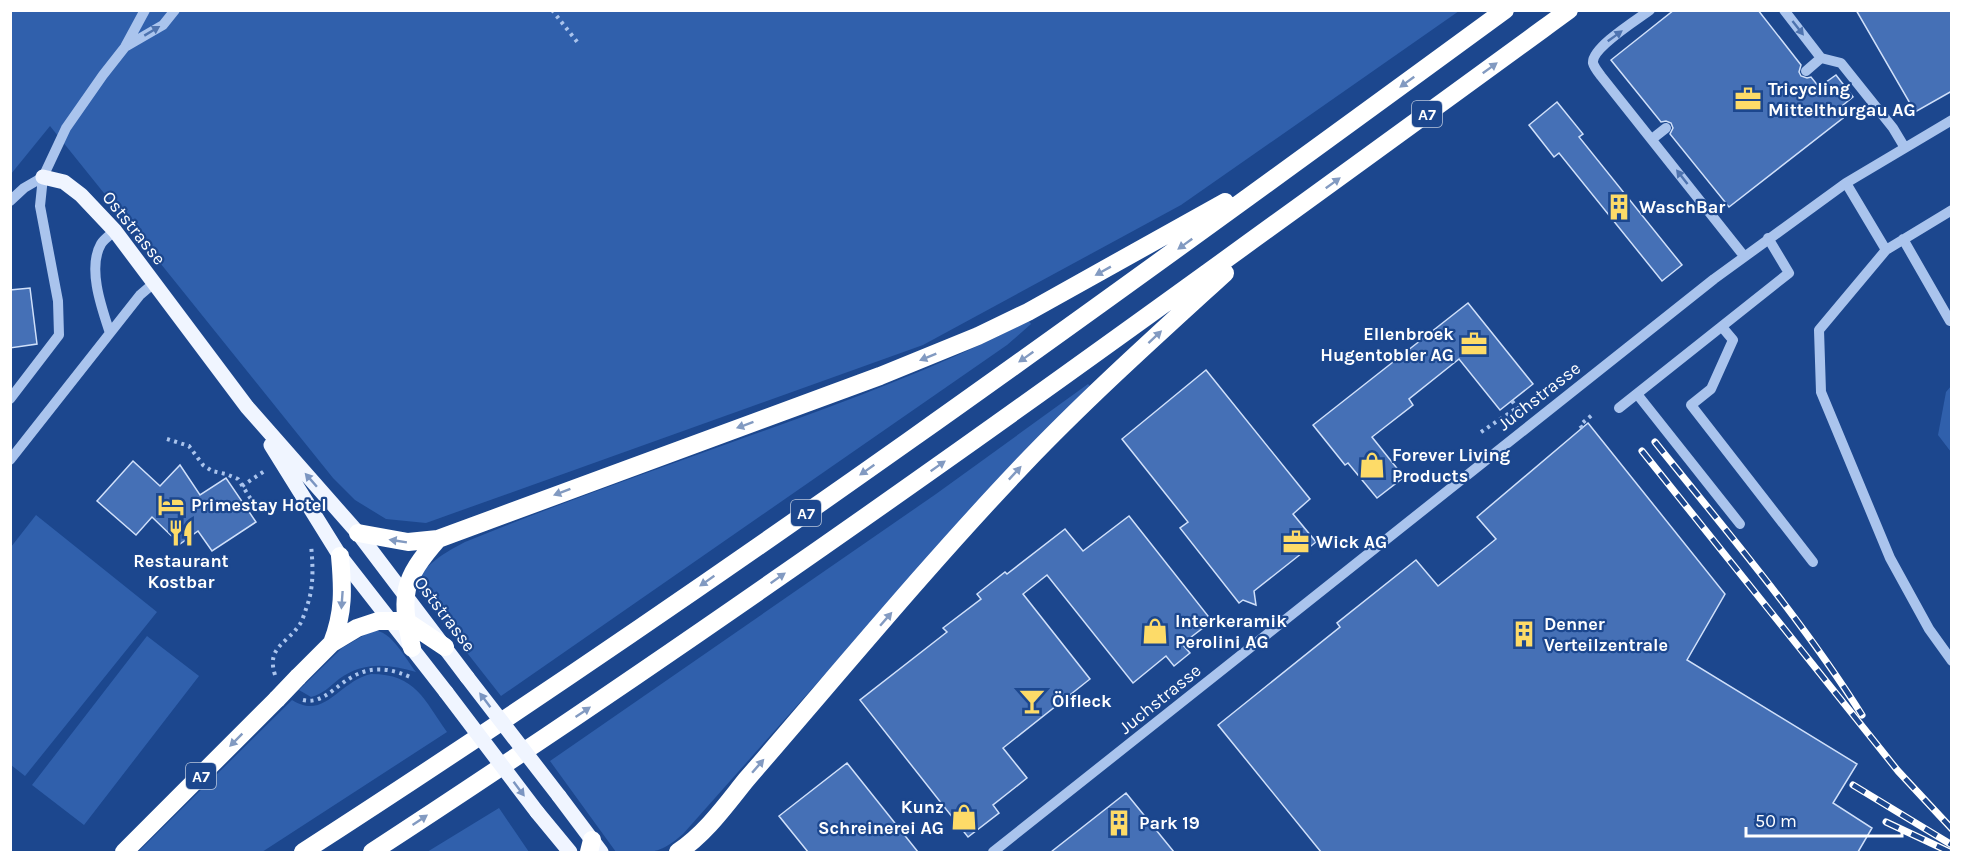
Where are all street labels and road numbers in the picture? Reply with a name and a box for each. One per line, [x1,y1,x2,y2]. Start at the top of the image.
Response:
road number: A7 [1412,101,1442,127]
street label: Oststrasse [98,187,170,269]
street label: Juchstrasse [1493,357,1585,435]
road number: A7 [791,500,821,526]
street label: Oststrasse [410,572,480,656]
street label: Juchstrasse [1115,659,1205,739]
road number: A7 [186,763,216,789]

